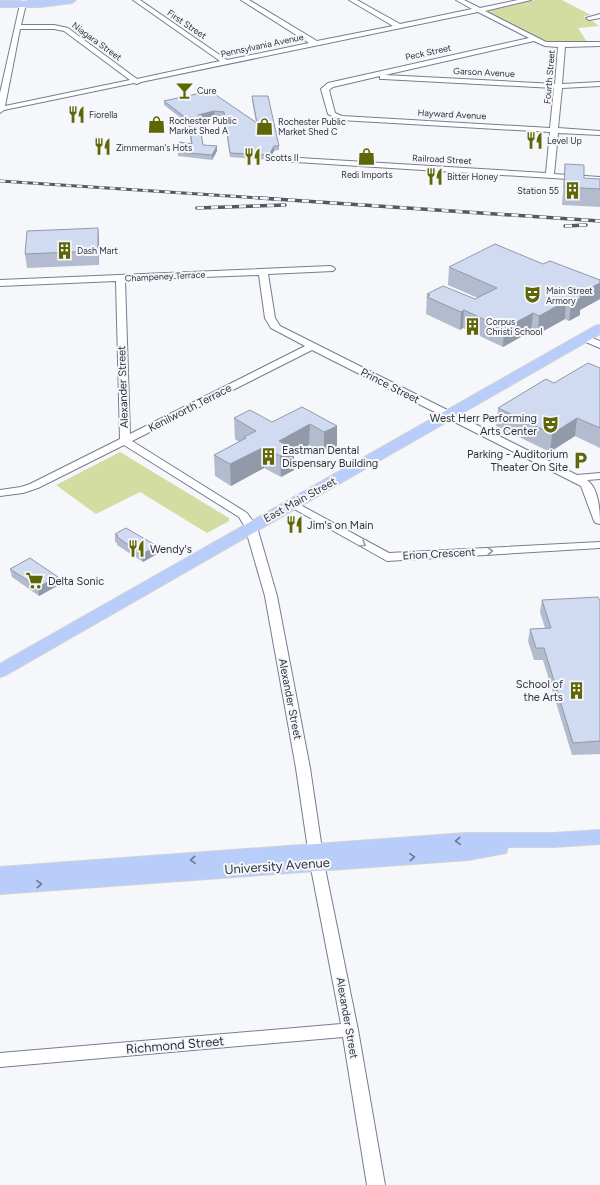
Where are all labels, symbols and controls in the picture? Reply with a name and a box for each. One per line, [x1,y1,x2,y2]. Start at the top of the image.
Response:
street label: First Street [165,7,209,41]
street label: Niagara Street [70,19,124,63]
street label: Pennsylvania Avenue [220,31,305,59]
street label: Peck Street [404,42,453,62]
street label: Fourth Street [541,49,557,104]
street label: Garson Avenue [453,65,515,79]
bar icon: Cure [174,80,194,100]
place label: Cure [197,85,217,96]
restaurant icon: Fiorella [66,104,86,124]
street label: Hayward Avenue [417,107,487,121]
place label: Fiorella [89,109,118,120]
shop icon: Rochester Public Market Shed A [146,115,166,135]
place label: Rochester Public Market Shed A [169,115,237,136]
shop icon: Rochester Public Market Shed C [255,116,275,136]
place label: Rochester Public Market Shed C [278,116,346,137]
restaurant icon: Level Up [524,130,544,150]
place label: Level Up [547,135,582,146]
restaurant icon: Zimmerman's Hots [93,137,113,157]
place label: Zimmerman's Hots [116,142,192,153]
restaurant icon: Scotts II [242,147,262,167]
shop icon: Redi Imports [357,147,377,167]
place label: Scotts II [265,152,299,163]
street label: Railroad Street [412,152,473,166]
restaurant icon: Bitter Honey [424,166,444,186]
place label: Redi Imports [341,169,393,180]
place label: Bitter Honey [447,171,498,182]
building icon: Station 55 [562,180,582,200]
place label: Station 55 [517,185,559,196]
building icon: Dash Mart [54,240,74,260]
place label: Dash Mart [77,245,118,256]
street label: Champeney Terrace [124,268,206,284]
theatre icon: Main Street Armory [523,285,543,305]
place label: Main Street Armory [546,285,593,306]
building icon: Corpus Christi School [463,316,483,336]
place label: Corpus Christi School [486,316,542,337]
street label: Alexander Street [115,346,131,428]
street label: Prince Street [358,366,422,406]
street label: Kenilworth Terrace [146,381,234,435]
place label: West Herr Performing Arts Center [430,412,537,438]
theatre icon: West Herr Performing Arts Center [540,414,560,434]
place label: Eastman Dental Dispensary Building [282,444,378,470]
building icon: Eastman Dental Dispensary Building [259,446,279,466]
place label: Parking - Auditorium Theater On Site [467,448,568,474]
parking icon: Parking - Auditorium Theater On Site [571,450,591,470]
street label: East Main Street [261,475,339,525]
restaurant icon: Jim's on Main [284,515,304,535]
place label: Jim's on Main [307,519,373,532]
restaurant icon: Wendy's [127,539,147,559]
one-way arrow [359,540,366,547]
place label: Wendy's [150,543,192,556]
street label: Erion Crescent [402,546,476,562]
one-way arrow [487,547,493,556]
supermarket icon: Delta Sonic [25,571,45,591]
place label: Delta Sonic [48,575,104,588]
street label: Alexander Street [276,657,304,741]
place label: School of the Arts [516,678,564,704]
building icon: School of the Arts [566,680,586,700]
one-way arrow [455,836,461,845]
one-way arrow [409,852,415,861]
one-way arrow [190,855,196,864]
street label: University Avenue [224,855,330,877]
one-way arrow [36,879,42,888]
street label: Alexander Street [333,976,361,1060]
street label: Richmond Street [125,1033,225,1057]

